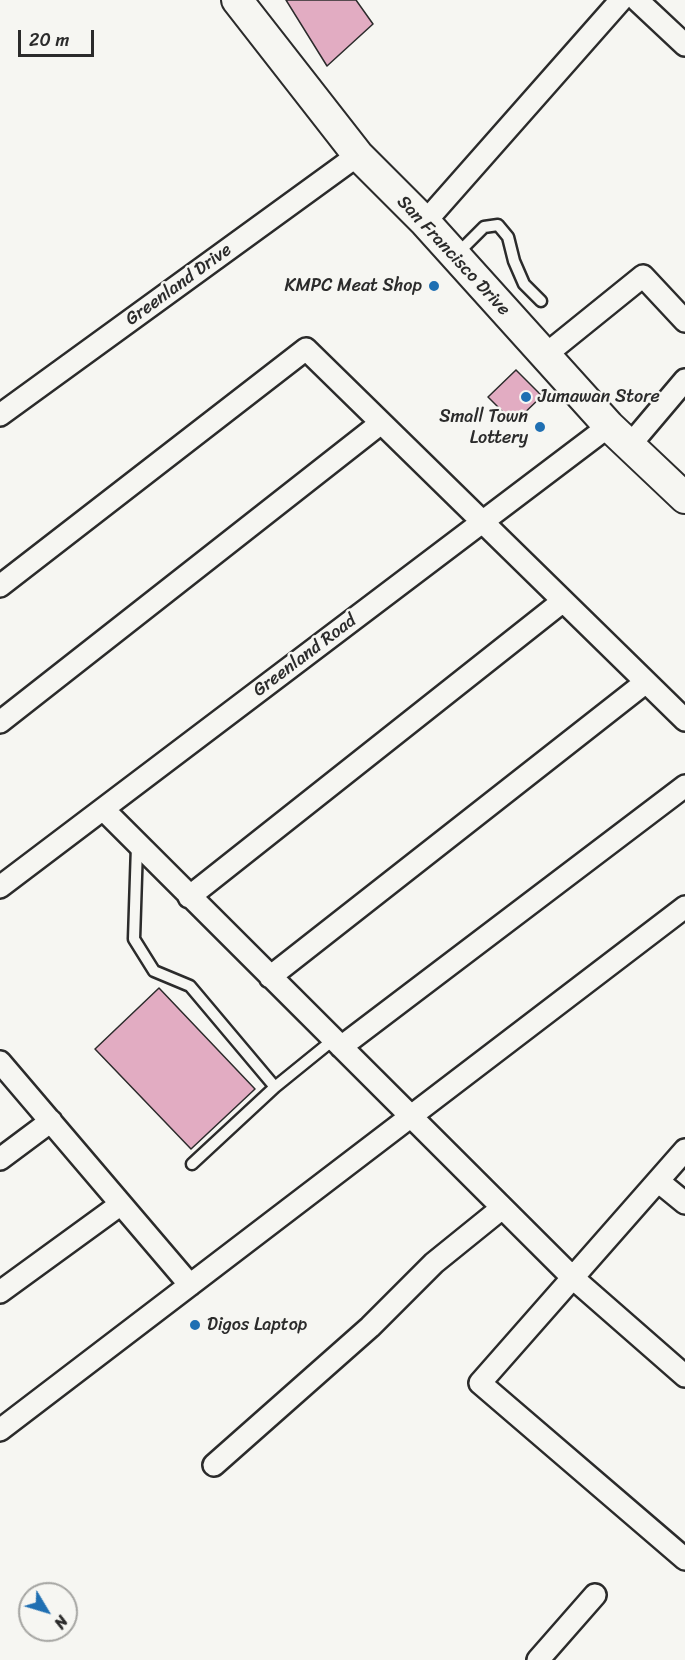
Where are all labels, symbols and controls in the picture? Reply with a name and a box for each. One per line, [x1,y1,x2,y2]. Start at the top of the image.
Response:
scale bar [21,18,98,56]
text: 20 m [29,24,69,56]
street label: San Francisco Drive [392,192,514,320]
street label: Greenland Drive [122,239,236,331]
place label: KMPC Meat Shop [285,275,422,297]
marker: KMPC Meat Shop [427,279,441,293]
place label: Jumawan Store [538,386,660,408]
marker: Jumawan Store [519,390,533,404]
place label: Small Town Lottery [439,406,528,448]
marker: Small Town Lottery [533,420,547,434]
street label: Greenland Road [249,610,361,702]
place label: Digos Laptop [207,1314,307,1336]
marker: Digos Laptop [188,1318,202,1332]
north arrow [18,1582,78,1642]
text: N [46,1609,76,1635]

